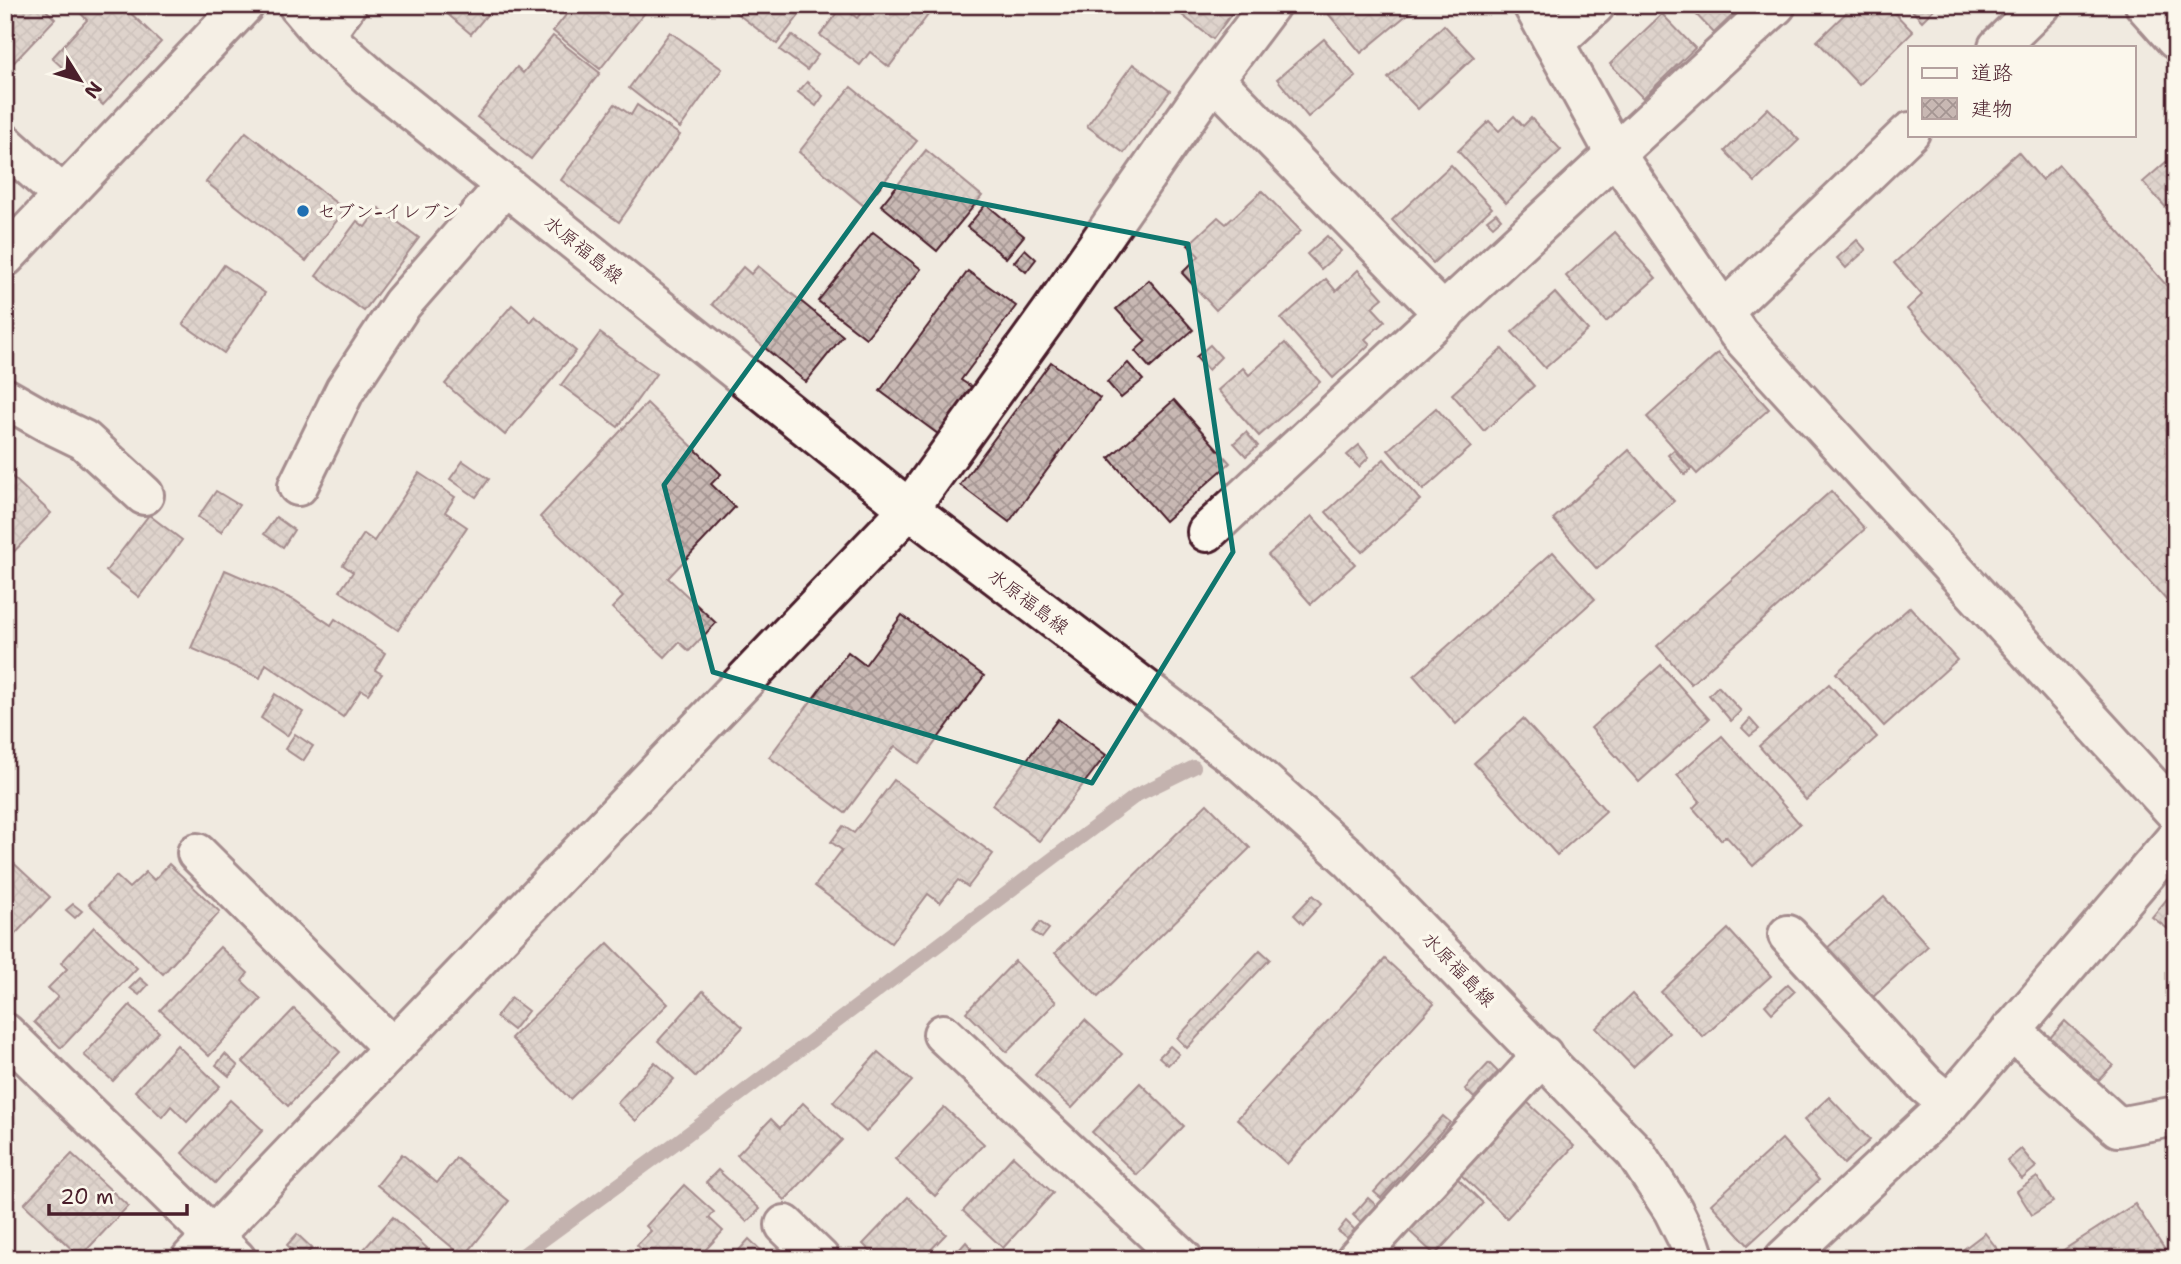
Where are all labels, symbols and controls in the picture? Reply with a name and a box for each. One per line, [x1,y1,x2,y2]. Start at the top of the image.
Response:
north arrow [46,46,116,116]
legend [1908,46,2136,136]
text: 道路 [1971,59,2013,87]
text: N [79,76,108,103]
text: 建物 [1971,95,2013,123]
place label: セブン-イレブン [317,199,459,224]
marker: セブン-イレブン [295,203,311,219]
street label: 水原福島線 [539,210,628,289]
street label: 水原福島線 [983,563,1074,640]
street label: 水原福島線 [1417,926,1501,1012]
scale bar [49,1173,187,1217]
text: 20 m [60,1183,114,1211]

